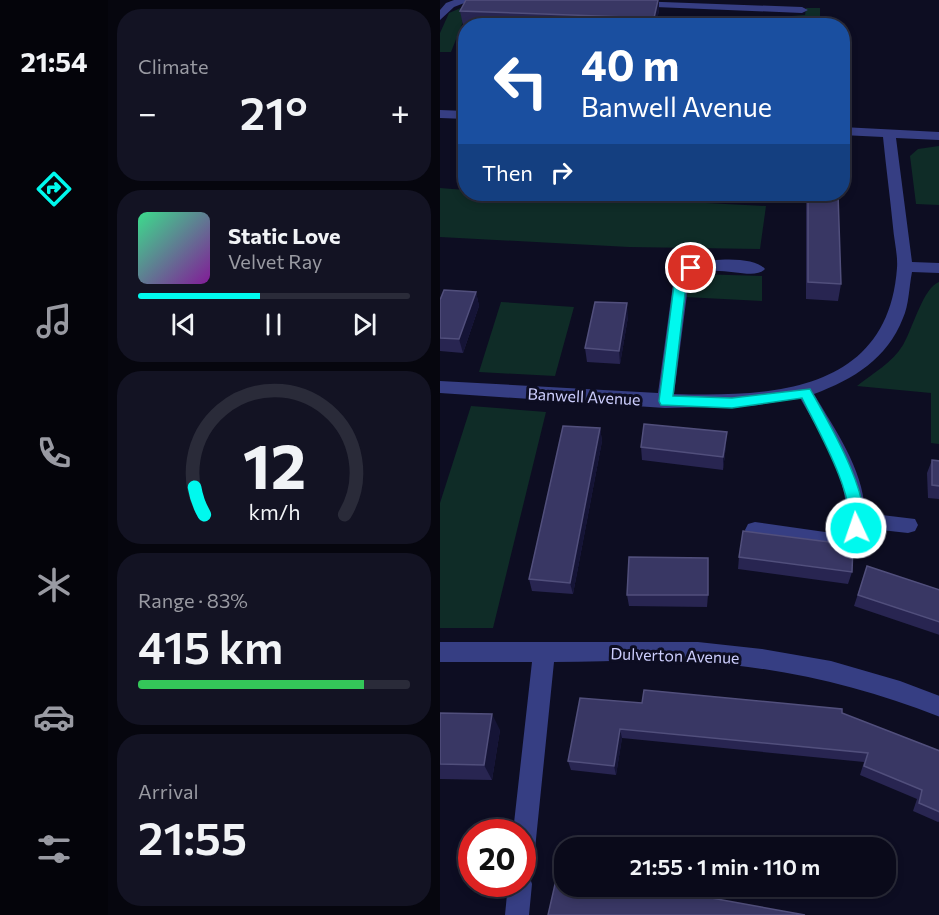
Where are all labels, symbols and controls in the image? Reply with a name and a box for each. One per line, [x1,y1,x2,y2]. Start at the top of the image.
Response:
text: 40 m [581,38,679,90]
icon: left [482,42,560,120]
text: 21:54 [20,45,88,78]
text: Climate [138,54,208,78]
text: 21° [240,84,308,139]
text: Banwell Avenue [581,90,772,123]
text: − [138,91,157,132]
text: + [391,91,410,132]
icon: right [545,156,578,189]
text: Then [482,159,533,186]
icon: directions [33,168,75,210]
text: Static Love [228,222,341,249]
pin [665,242,716,293]
text: Velvet Ray [228,249,322,273]
icon: arrive [674,251,707,284]
icon: music [33,300,75,342]
icon: previous [167,308,200,341]
icon: pause [257,308,290,341]
icon: next [348,308,381,341]
street label: Banwell Avenue [527,384,641,408]
text: 12 [242,426,306,502]
icon: phone [33,432,75,474]
position arrow [824,496,888,560]
text: km/h [248,498,300,524]
icon: climate [33,564,75,606]
text: Range · 83% [138,588,248,612]
text: 415 km [138,618,283,673]
street label: Dulverton Avenue [610,643,740,667]
icon: car [33,696,75,738]
text: Arrival [138,779,199,803]
text: 21:55 [138,809,247,864]
speed limit sign: 20 [458,819,536,897]
icon: filters [33,828,75,870]
text: 21:55 · 1 min · 110 m [630,853,820,880]

